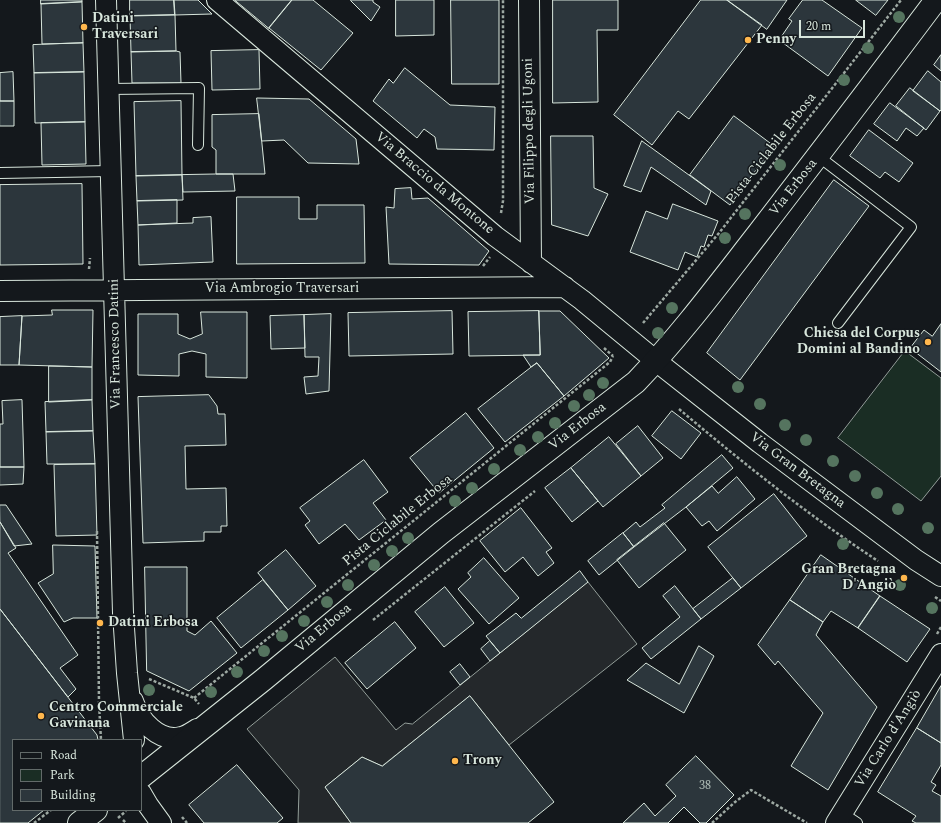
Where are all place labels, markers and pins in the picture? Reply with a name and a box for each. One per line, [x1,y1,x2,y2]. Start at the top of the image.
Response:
place label: Datini Traversari [92,11,158,44]
marker: Datini Traversari [79,22,89,32]
place label: Penny [756,32,796,48]
marker: Penny [743,35,753,45]
place label: Chiesa del Corpus Domini al Bandino [797,326,920,358]
marker: Chiesa del Corpus Domini al Bandino [923,337,933,347]
place label: Gran Bretagna D'Angiò [801,562,896,594]
marker: Gran Bretagna D'Angiò [899,573,909,583]
place label: Datini Erbosa [108,615,198,631]
marker: Datini Erbosa [95,618,105,628]
place label: Centro Commerciale Gavinana [49,700,183,732]
marker: Centro Commerciale Gavinana [36,711,46,721]
place label: Trony [463,753,501,769]
marker: Trony [450,756,460,766]

